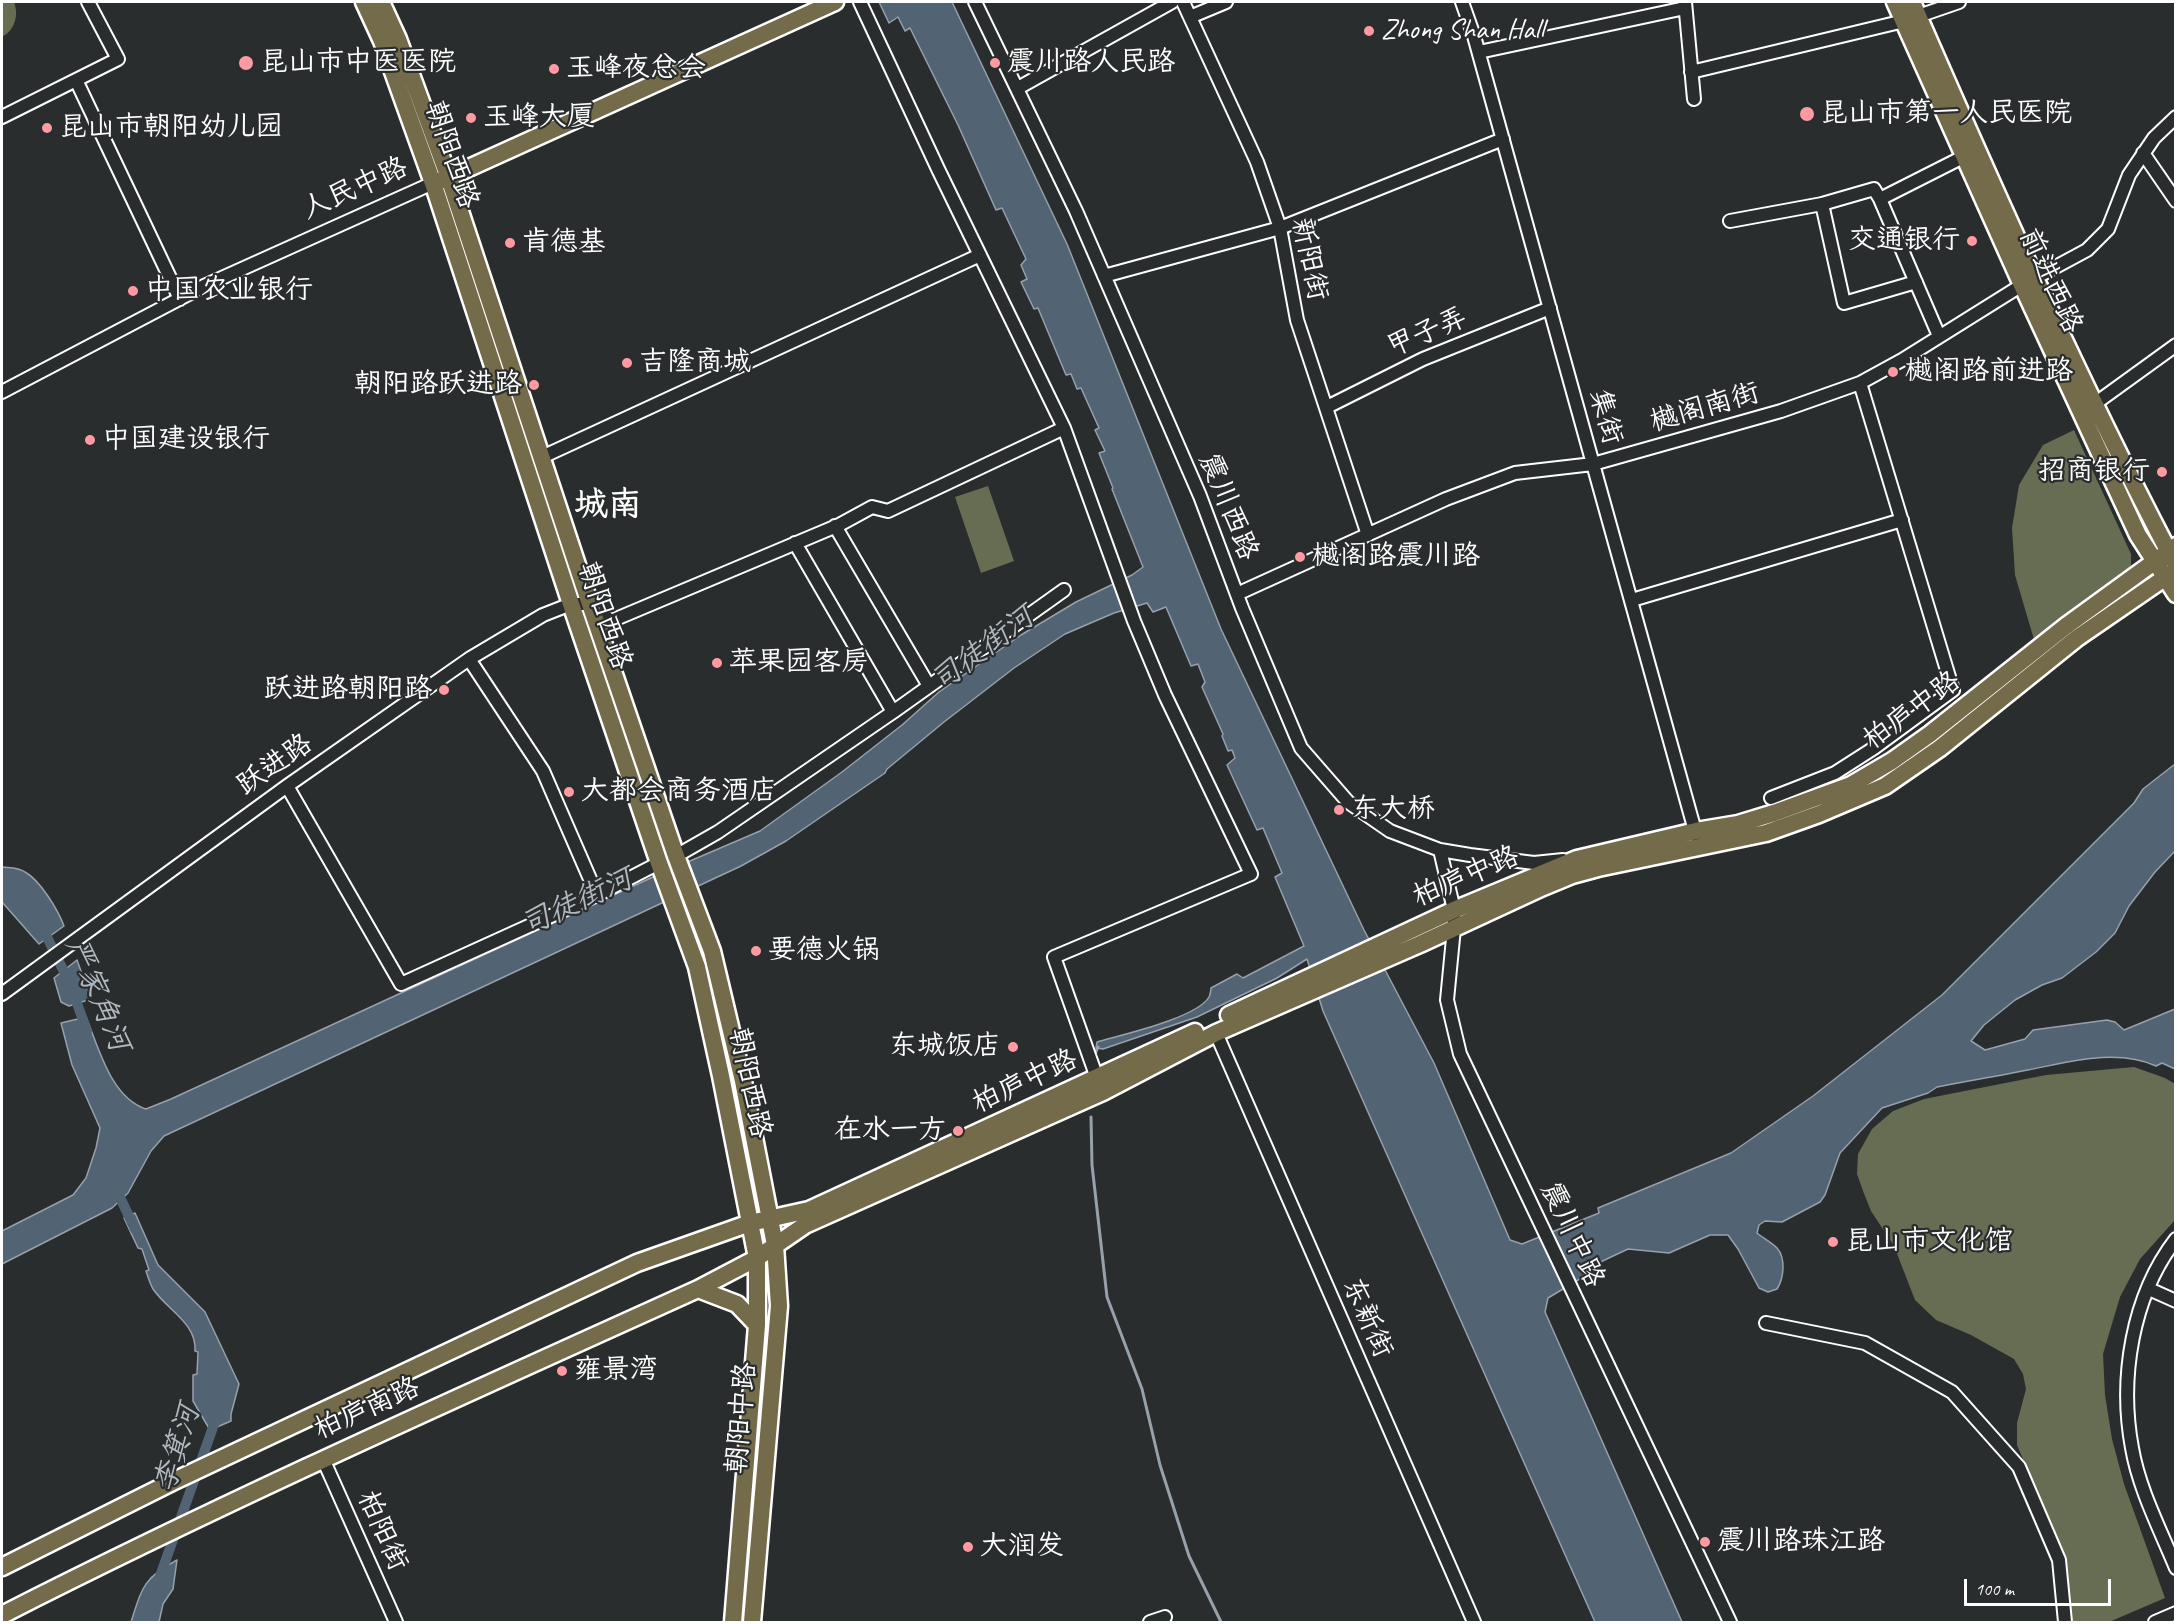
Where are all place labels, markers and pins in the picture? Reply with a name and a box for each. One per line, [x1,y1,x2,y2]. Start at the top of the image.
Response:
place label: Zhong Shan Hall [1381,14,1544,48]
marker: Zhong Shan Hall [1362,24,1376,38]
place label: 昆山市中医医院 [260,46,456,80]
place label: 震川路人民路 [1007,46,1175,80]
place label: 玉峰夜总会 [566,52,706,86]
marker: 昆山市中医医院 [237,54,255,72]
marker: 震川路人民路 [988,56,1002,70]
marker: 玉峰夜总会 [547,62,561,76]
place label: 昆山市第一人民医院 [1820,97,2072,131]
place label: 玉峰大厦 [483,101,595,135]
marker: 昆山市第一人民医院 [1798,105,1816,123]
place label: 昆山市朝阳幼儿园 [59,111,283,145]
marker: 玉峰大厦 [464,111,478,125]
marker: 昆山市朝阳幼儿园 [40,121,54,135]
place label: 交通银行 [1848,224,1960,258]
place label: 肯德基 [522,226,606,260]
marker: 交通银行 [1965,234,1979,248]
marker: 肯德基 [503,236,517,250]
place label: 中国农业银行 [145,274,313,308]
marker: 中国农业银行 [126,284,140,298]
place label: 吉隆商城 [639,346,751,380]
place label: 樾阁路前进路 [1905,355,2073,389]
marker: 吉隆商城 [620,356,634,370]
marker: 樾阁路前进路 [1886,365,1900,379]
place label: 朝阳路跃进路 [354,368,522,402]
marker: 朝阳路跃进路 [527,378,541,392]
place label: 中国建设银行 [102,423,270,457]
marker: 中国建设银行 [83,433,97,447]
place label: 招商银行 [2038,455,2150,489]
marker: 招商银行 [2155,465,2169,479]
place label: 樾阁路震川路 [1312,540,1480,574]
marker: 樾阁路震川路 [1293,550,1307,564]
place label: 苹果园客房 [729,646,869,680]
marker: 苹果园客房 [710,656,724,670]
place label: 跃进路朝阳路 [264,673,432,707]
marker: 跃进路朝阳路 [437,683,451,697]
place label: 大都会商务酒店 [581,775,777,809]
marker: 大都会商务酒店 [562,785,576,799]
place label: 东大桥 [1351,793,1435,827]
marker: 东大桥 [1332,803,1346,817]
place label: 要德火锅 [768,934,880,968]
marker: 要德火锅 [749,944,763,958]
place label: 东城饭店 [889,1030,1001,1064]
marker: 东城饭店 [1006,1040,1020,1054]
place label: 在水一方 [834,1114,946,1148]
marker: 在水一方 [951,1124,965,1138]
place label: 昆山市文化馆 [1845,1225,2013,1259]
marker: 昆山市文化馆 [1826,1235,1840,1249]
place label: 雍景湾 [574,1354,658,1388]
marker: 雍景湾 [555,1364,569,1378]
place label: 震川路珠江路 [1717,1525,1885,1559]
place label: 大润发 [980,1530,1064,1564]
marker: 震川路珠江路 [1698,1535,1712,1549]
marker: 大润发 [961,1540,975,1554]

